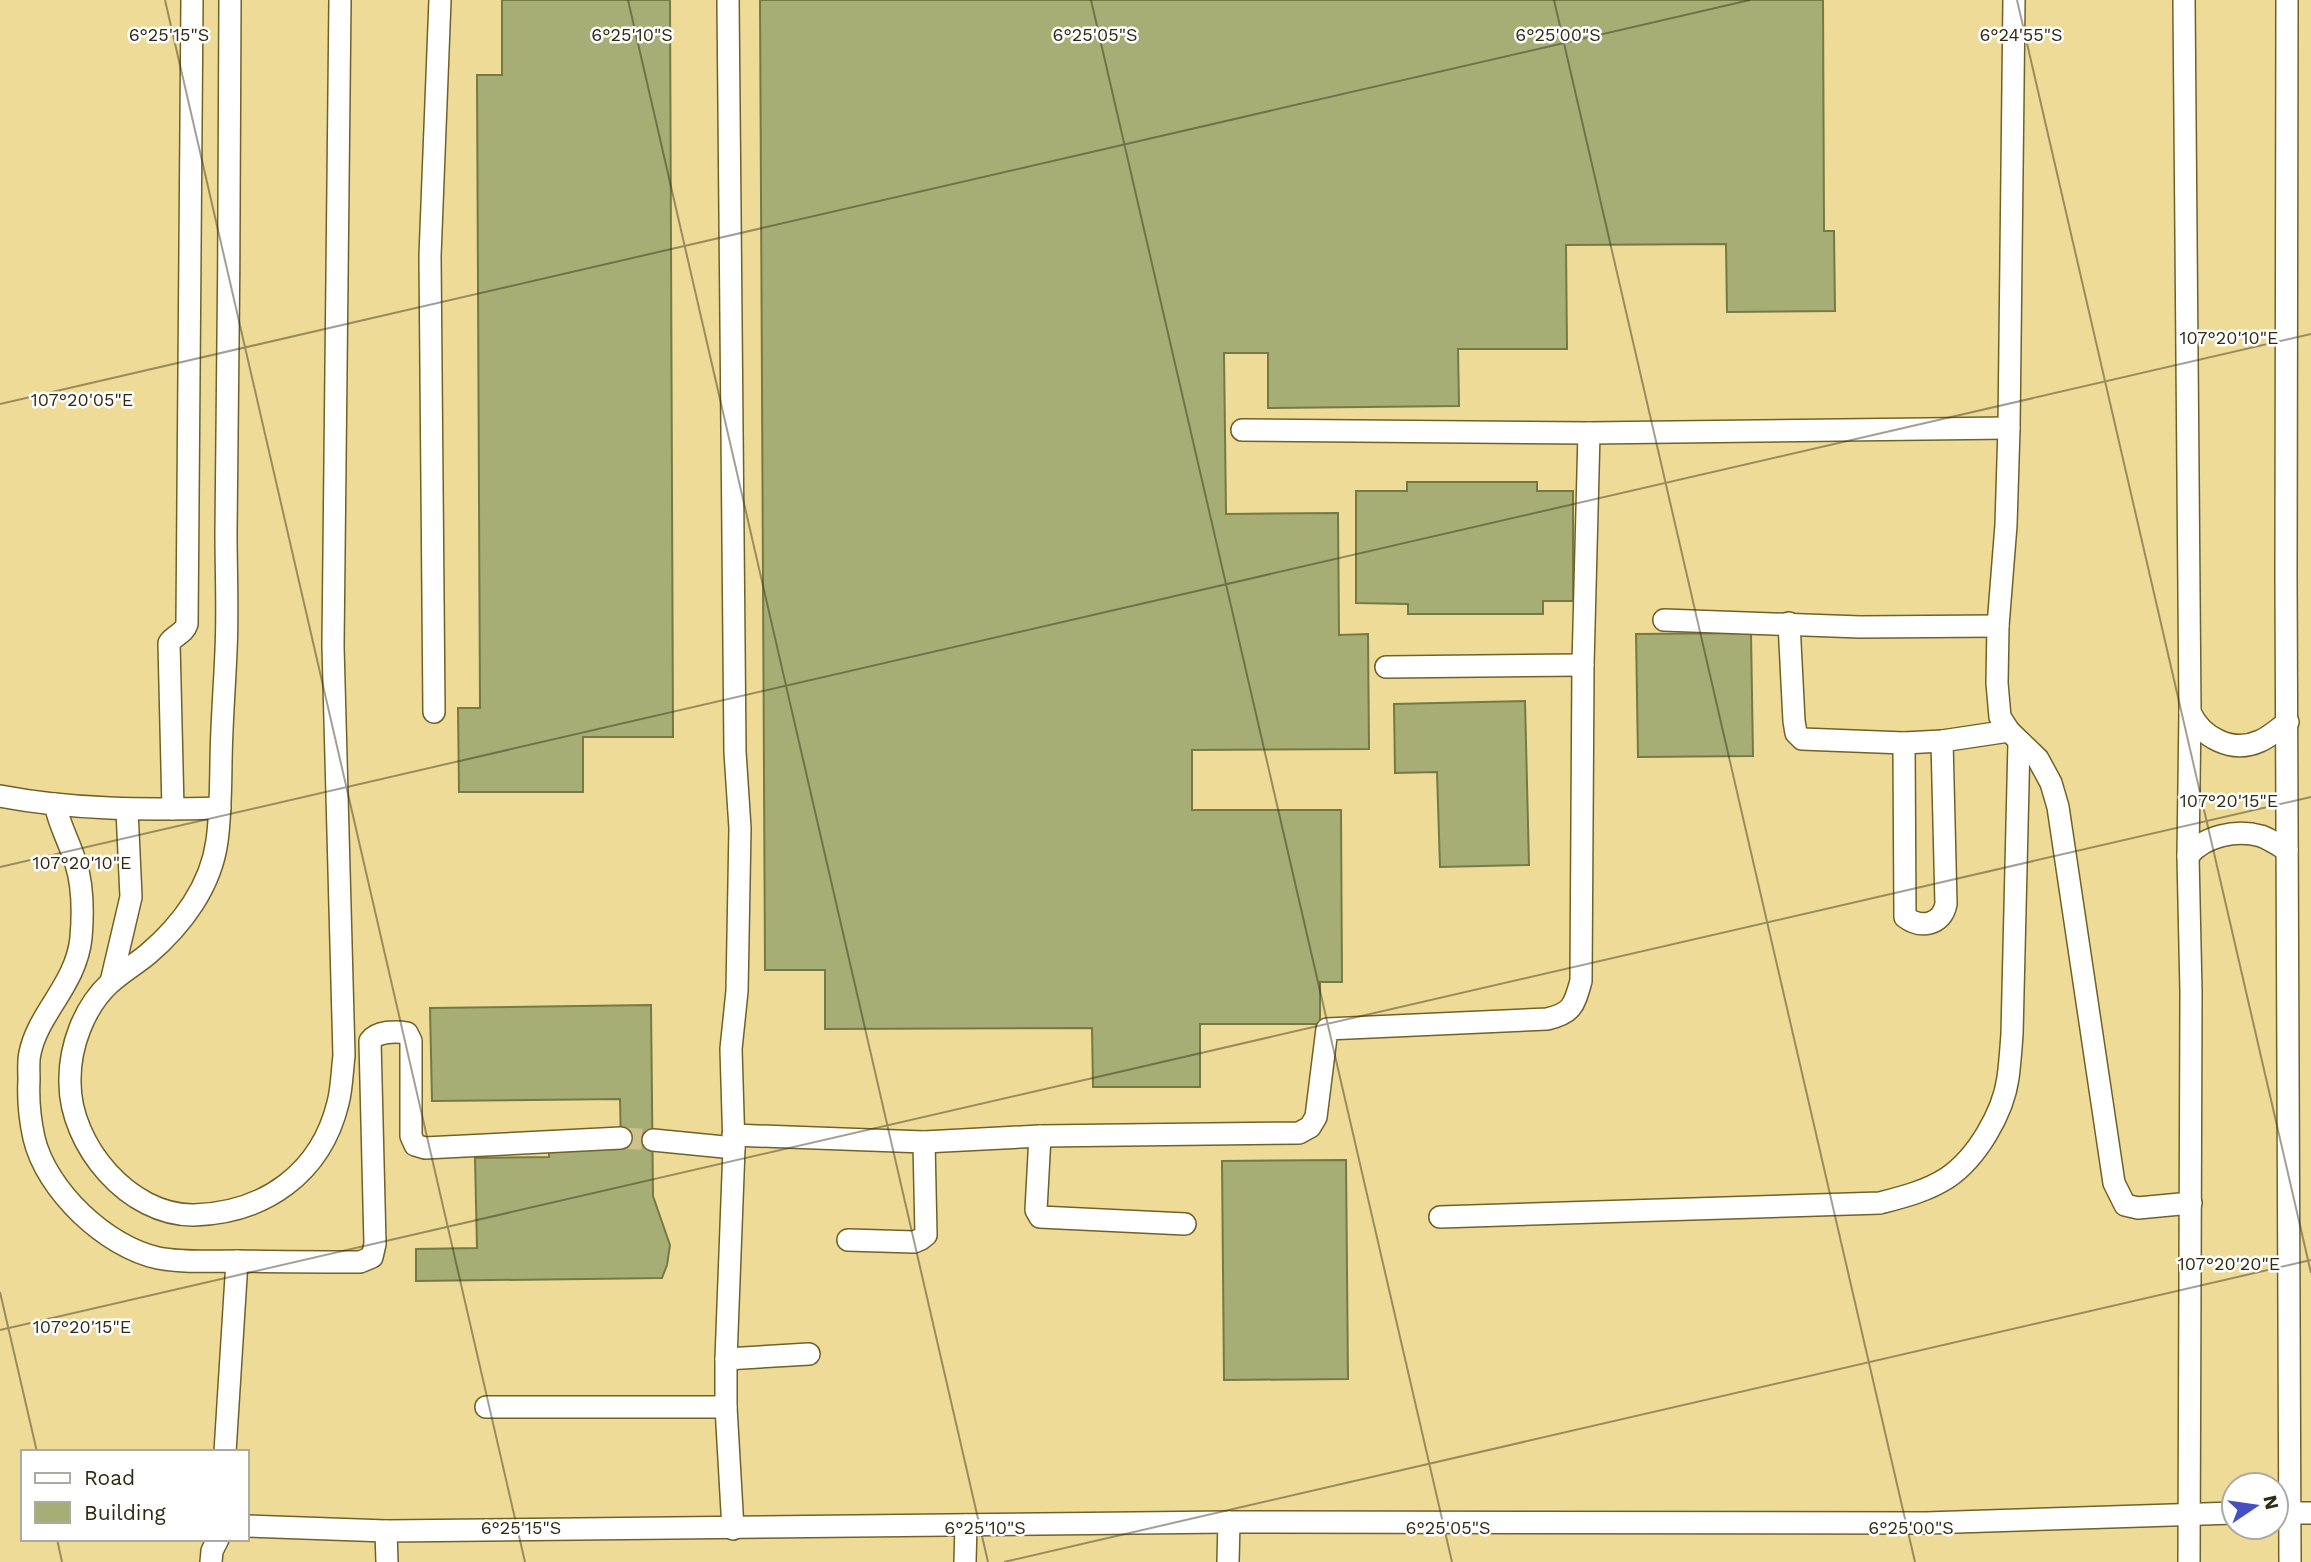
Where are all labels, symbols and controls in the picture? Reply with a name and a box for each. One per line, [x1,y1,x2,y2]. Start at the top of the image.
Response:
text: 6°25'15"S [129,24,209,45]
text: 6°25'10"S [591,24,673,45]
text: 6°25'05"S [1053,24,1137,45]
text: 6°25'00"S [1515,24,1601,45]
text: 6°24'55"S [1979,24,2063,45]
text: 107°20'10"E [2179,327,2279,348]
text: 107°20'05"E [31,389,133,410]
text: 107°20'15"E [2180,790,2278,811]
text: 107°20'10"E [32,852,132,873]
text: 107°20'20"E [2178,1253,2280,1274]
text: 107°20'15"E [33,1316,131,1337]
legend [21,1450,248,1541]
text: Road [84,1465,135,1490]
north arrow [2220,1471,2290,1541]
text: N [2258,1493,2284,1512]
text: Building [84,1500,166,1525]
text: 6°25'15"S [481,1517,561,1538]
text: 6°25'10"S [944,1517,1026,1538]
text: 6°25'05"S [1406,1517,1490,1538]
text: 6°25'00"S [1868,1517,1954,1538]

